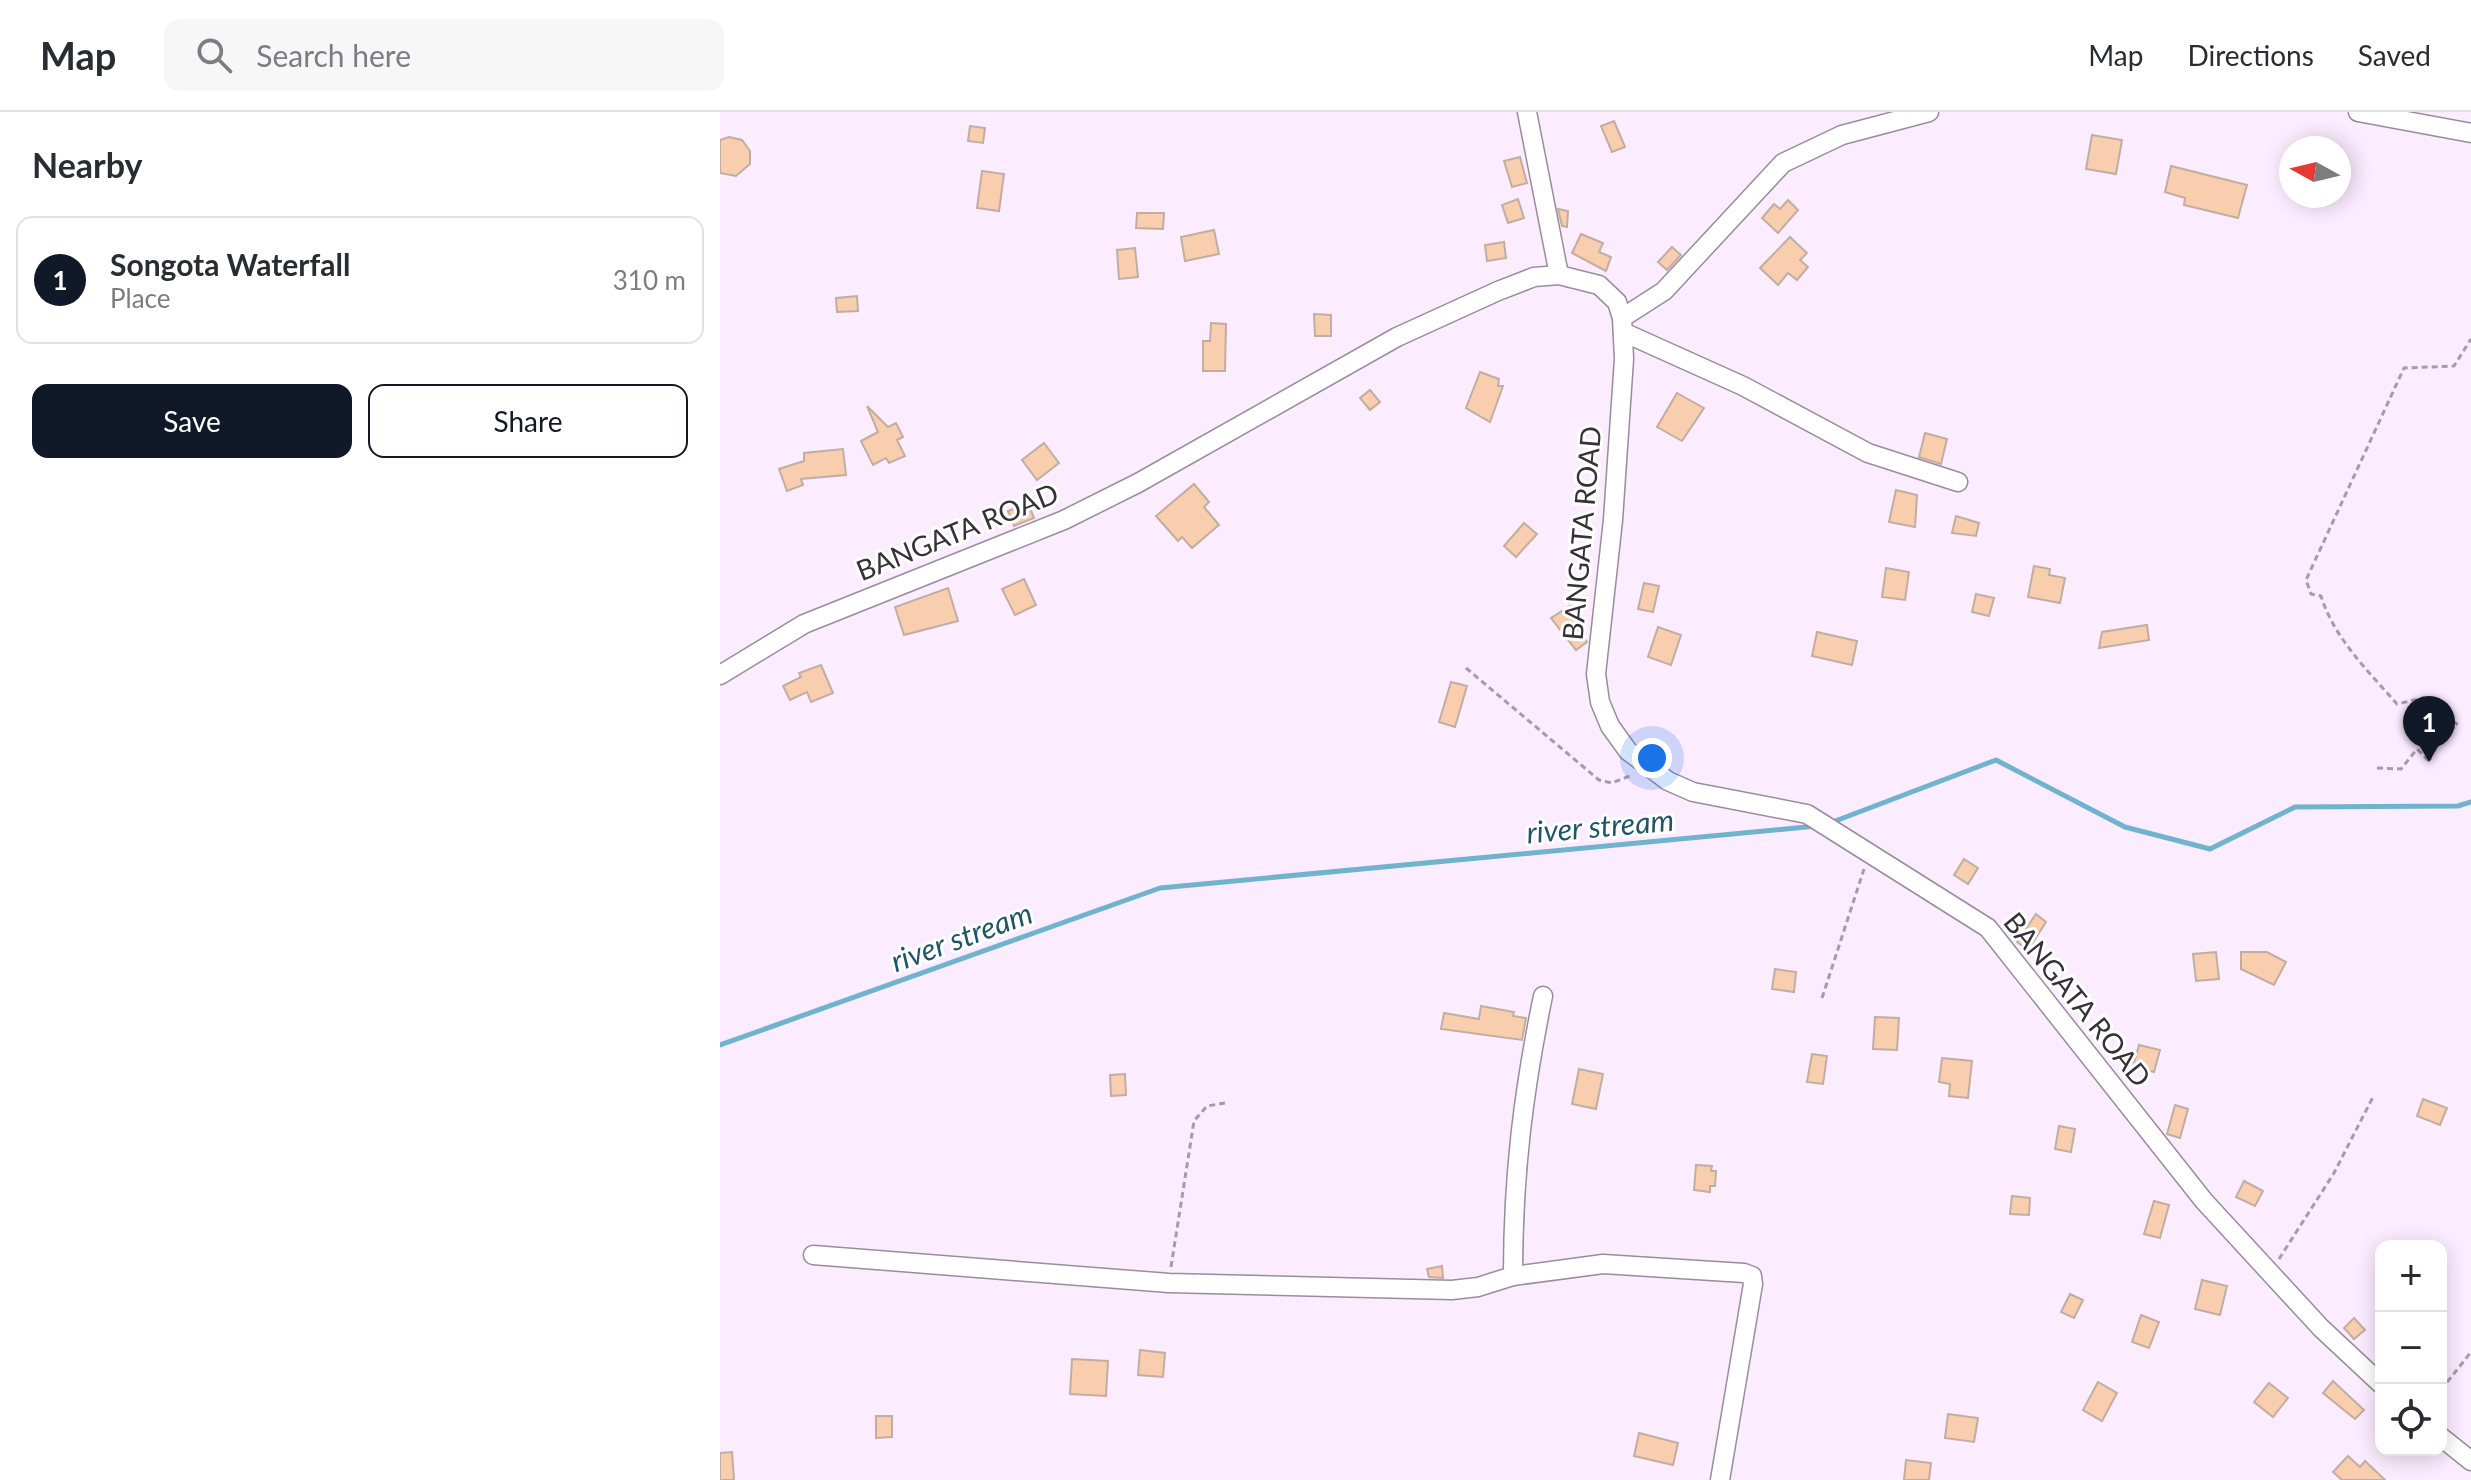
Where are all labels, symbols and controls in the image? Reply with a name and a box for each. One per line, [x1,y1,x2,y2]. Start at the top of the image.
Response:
search box [164,19,724,91]
text: Map [40,32,116,78]
icon: search [192,33,236,77]
text: Search here [256,37,411,73]
text: Map [2088,38,2143,72]
text: Directions [2187,38,2314,72]
text: Saved [2358,38,2431,72]
north arrow [2279,136,2351,208]
text: Nearby [32,144,143,185]
text: Songota Waterfall [110,246,350,282]
text: 1 [52,264,68,296]
text: 310 m [613,264,686,296]
text: Place [110,282,171,314]
button: Save [32,384,352,458]
button: Share [368,384,688,458]
street label: BANGATA ROAD [1555,425,1607,641]
street label: BANGATA ROAD [851,475,1063,587]
pin: 1 [2403,696,2455,762]
your location [1632,738,1672,778]
water label: river stream [1525,801,1675,849]
water label: river stream [885,894,1037,978]
street label: BANGATA ROAD [1997,905,2159,1093]
map controls [2375,1240,2447,1456]
button: + [2375,1240,2447,1312]
button: − [2375,1312,2447,1384]
button: locate [2375,1384,2447,1456]

